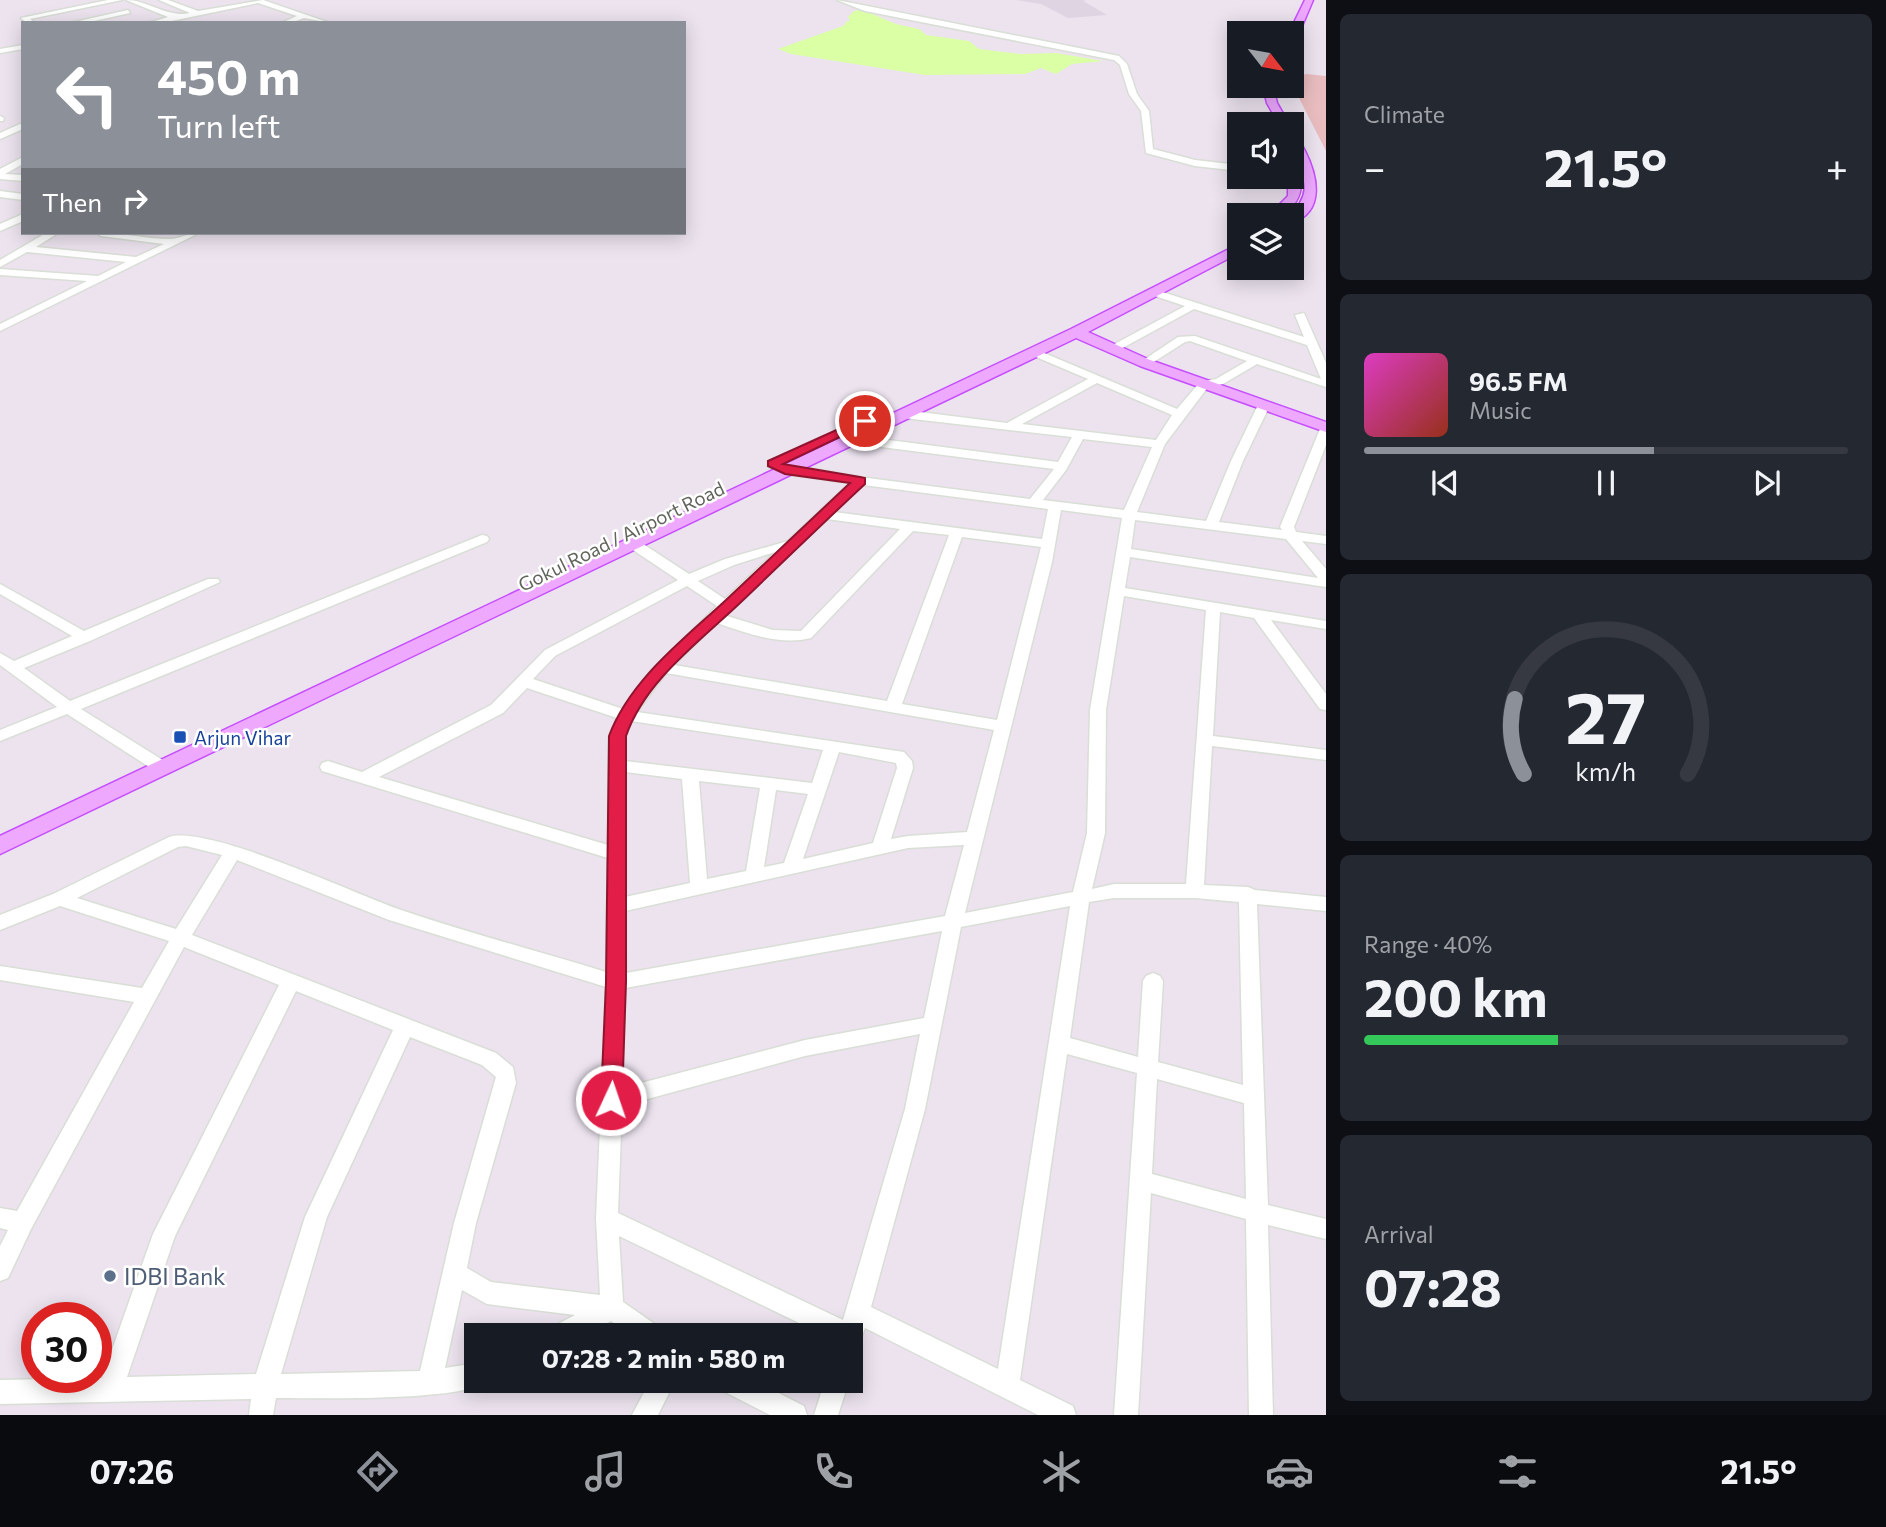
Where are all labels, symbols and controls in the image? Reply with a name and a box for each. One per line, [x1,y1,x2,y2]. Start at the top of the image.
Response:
north arrow [1227,21,1304,98]
map controls [1227,21,1304,280]
text: 450 m [157,45,300,105]
icon: left [42,49,133,140]
text: Climate [1364,100,1445,128]
text: Turn left [157,105,281,145]
button: sound [1227,112,1304,189]
text: 21.5° [1544,134,1667,198]
text: − [1364,143,1386,190]
text: + [1826,143,1848,190]
icon: right [116,182,154,220]
text: Then [42,186,102,217]
button: layers [1227,203,1304,280]
text: 96.5 FM [1469,365,1568,396]
pin [835,391,895,451]
text: Music [1469,396,1532,424]
icon: arrive [846,402,884,440]
icon: previous [1426,464,1464,502]
icon: pause [1587,464,1625,502]
icon: next [1748,464,1786,502]
street label: Gokul Road / Airport Road [514,476,728,596]
text: 27 [1566,670,1646,759]
place label: Arjun Vihar [194,726,291,749]
marker: Arjun Vihar [172,729,188,745]
text: km/h [1576,755,1636,785]
text: Range · 40% [1364,930,1492,958]
text: 200 km [1364,964,1548,1028]
position arrow [574,1063,648,1137]
text: Arrival [1364,1220,1434,1248]
text: 07:28 [1364,1254,1502,1318]
place label: IDBI Bank [124,1262,226,1290]
marker: IDBI Bank [102,1268,118,1284]
speed limit sign: 30 [21,1302,112,1393]
text: 07:28 · 2 min · 580 m [542,1342,785,1373]
icon: directions [353,1447,402,1496]
icon: music [581,1447,630,1496]
icon: phone [809,1447,858,1496]
icon: climate [1037,1447,1086,1496]
icon: car [1265,1447,1314,1496]
icon: filters [1493,1447,1542,1496]
text: 07:26 [89,1451,174,1491]
text: 21.5° [1720,1451,1796,1491]

